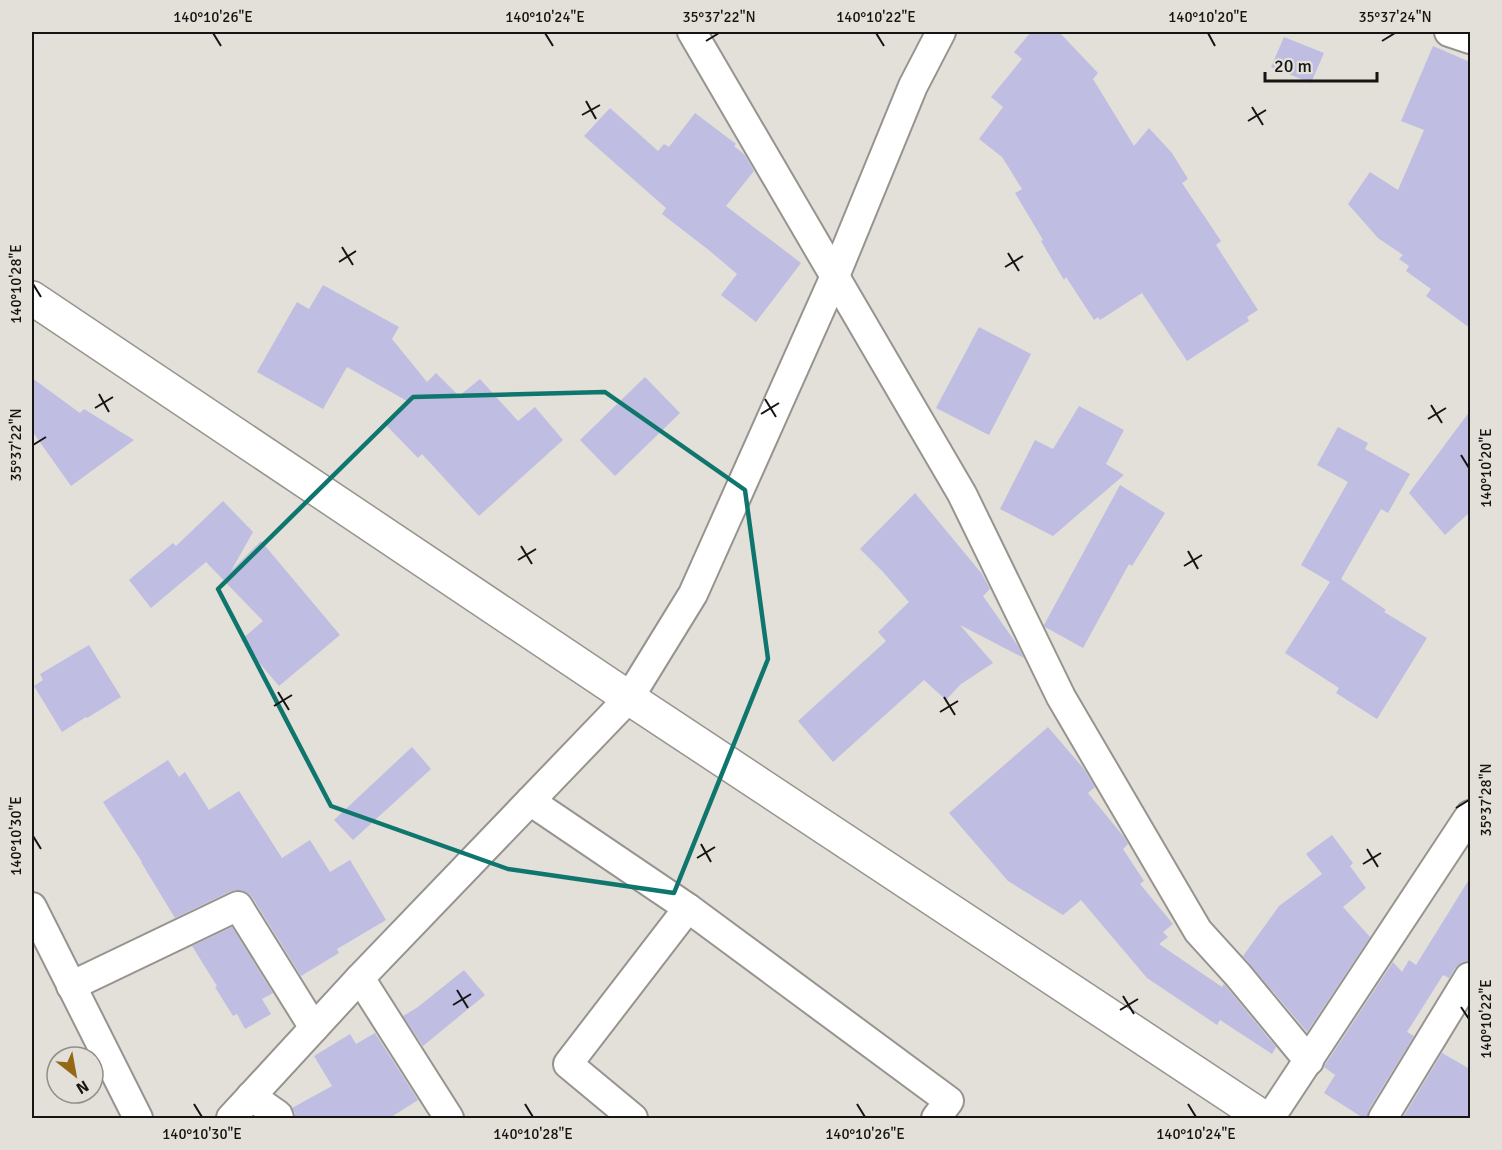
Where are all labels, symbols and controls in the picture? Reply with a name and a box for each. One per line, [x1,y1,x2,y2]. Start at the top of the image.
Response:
text: 140°10'26"E [173,8,253,26]
text: 140°10'24"E [505,8,585,26]
text: 35°37'22"N [682,8,756,26]
text: 140°10'22"E [836,8,916,26]
text: 140°10'20"E [1168,8,1248,26]
text: 35°37'24"N [1358,8,1432,26]
scale bar [1265,45,1378,83]
text: 20 m [1274,55,1312,77]
text: 140°10'28"E [7,244,25,324]
text: 35°37'22"N [7,408,25,482]
text: 140°10'20"E [1477,428,1495,508]
text: 35°37'28"N [1477,763,1495,837]
text: 140°10'30"E [7,796,25,876]
text: 140°10'22"E [1477,979,1495,1059]
north arrow [45,1045,105,1105]
text: N [72,1076,92,1098]
text: 140°10'30"E [162,1125,242,1143]
text: 140°10'28"E [493,1125,573,1143]
text: 140°10'26"E [825,1125,905,1143]
text: 140°10'24"E [1156,1125,1236,1143]

